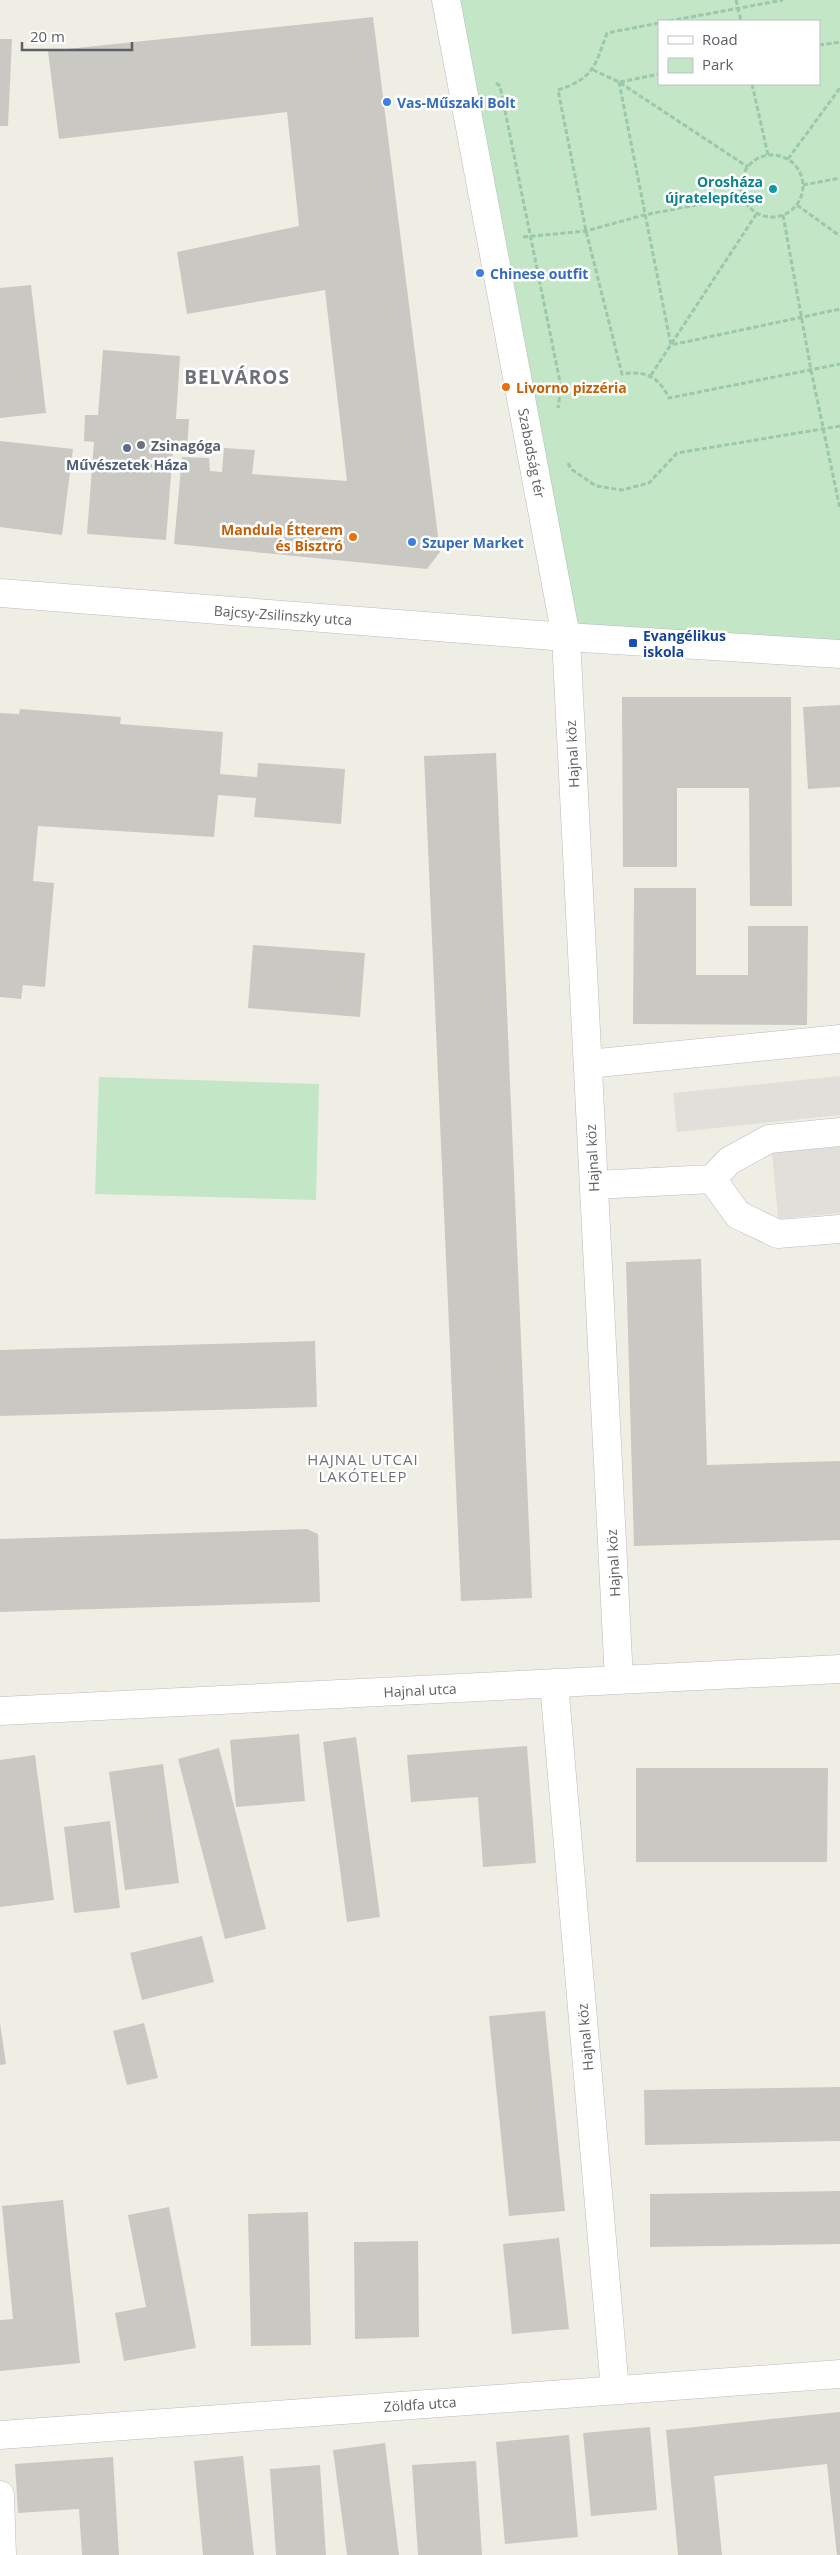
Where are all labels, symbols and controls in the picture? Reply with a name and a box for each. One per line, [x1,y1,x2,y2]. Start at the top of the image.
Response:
scale bar [22,20,132,52]
legend [658,20,820,85]
text: 20 m [30,26,65,46]
text: Road [702,29,738,49]
text: Park [702,54,733,74]
place label: Vas-Műszaki Bolt [397,93,516,112]
marker: Vas-Műszaki Bolt [381,96,393,108]
place label: Orosháza újratelepítése [665,172,763,207]
marker: Orosháza újratelepítése [767,183,779,195]
place label: Chinese outfit [490,264,588,283]
marker: Chinese outfit [474,267,486,279]
district label: BELVÁROS [184,364,290,390]
place label: Livorno pizzéria [516,378,627,397]
marker: Livorno pizzéria [500,381,512,393]
street label: Szabadság tér [514,406,550,500]
place label: Zsinagóga [151,436,221,455]
marker: Zsinagóga [135,439,147,451]
marker: Művészetek Háza [121,442,133,454]
place label: Művészetek Háza [66,455,188,474]
place label: Mandula Étterem és Bisztró [221,520,343,555]
marker: Mandula Étterem és Bisztró [347,531,359,543]
place label: Szuper Market [422,533,524,552]
marker: Szuper Market [406,536,418,548]
street label: Bajcsy-Zsilinszky utca [213,601,353,629]
place label: Evangélikus iskola [643,626,726,661]
marker: Evangélikus iskola [627,637,639,649]
street label: Hajnal köz [561,719,583,788]
street label: Hajnal köz [581,1123,603,1192]
district label: HAJNAL UTCAI LAKÓTELEP [307,1449,419,1486]
street label: Hajnal köz [602,1528,624,1597]
street label: Hajnal utca [383,1679,457,1701]
street label: Hajnal köz [573,2002,597,2071]
street label: Zöldfa utca [383,2392,457,2416]

